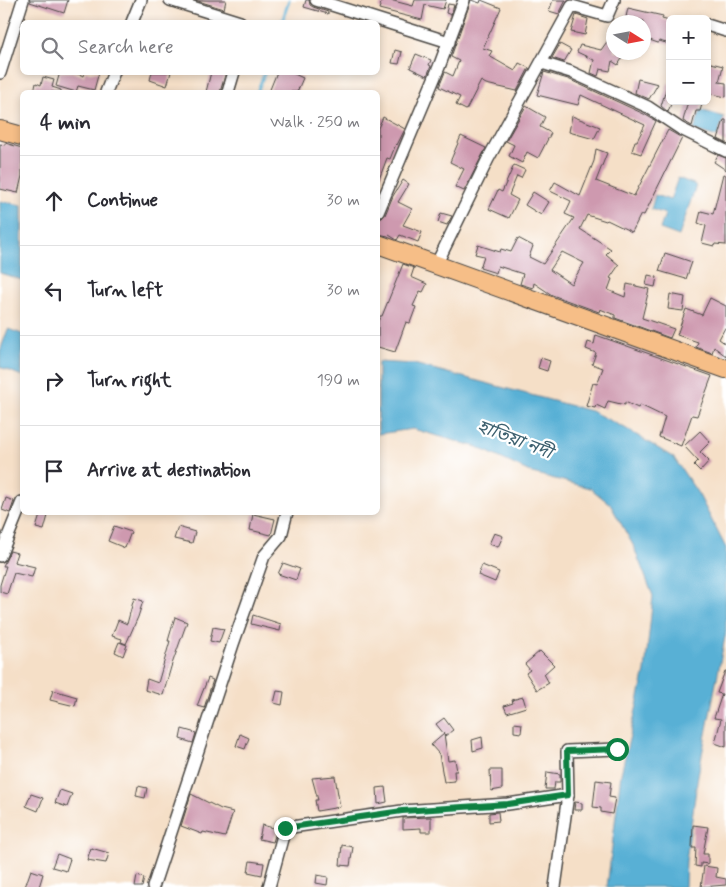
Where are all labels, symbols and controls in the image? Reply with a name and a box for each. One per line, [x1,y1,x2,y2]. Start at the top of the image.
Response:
north arrow [606,15,651,60]
map controls [666,15,711,105]
button: + [666,15,711,60]
search box [20,20,380,75]
icon: search [38,34,66,62]
text: Search here [78,35,174,60]
button: − [666,60,711,105]
text: 4 min [40,109,91,137]
text: Walk · 250 m [270,112,360,133]
icon: ahead [40,187,68,215]
text: Continue [87,188,158,213]
text: 30 m [327,190,360,211]
icon: left [40,277,68,305]
text: Turn left [87,278,163,303]
text: 30 m [327,280,360,301]
icon: right [40,367,68,395]
text: Turn right [87,368,171,393]
text: 190 m [317,370,360,391]
water label: হাতিয়া নদী [474,415,559,466]
icon: arrive [40,457,68,485]
text: Arrive at destination [87,458,251,483]
route start [606,738,629,761]
route end [274,817,297,840]

